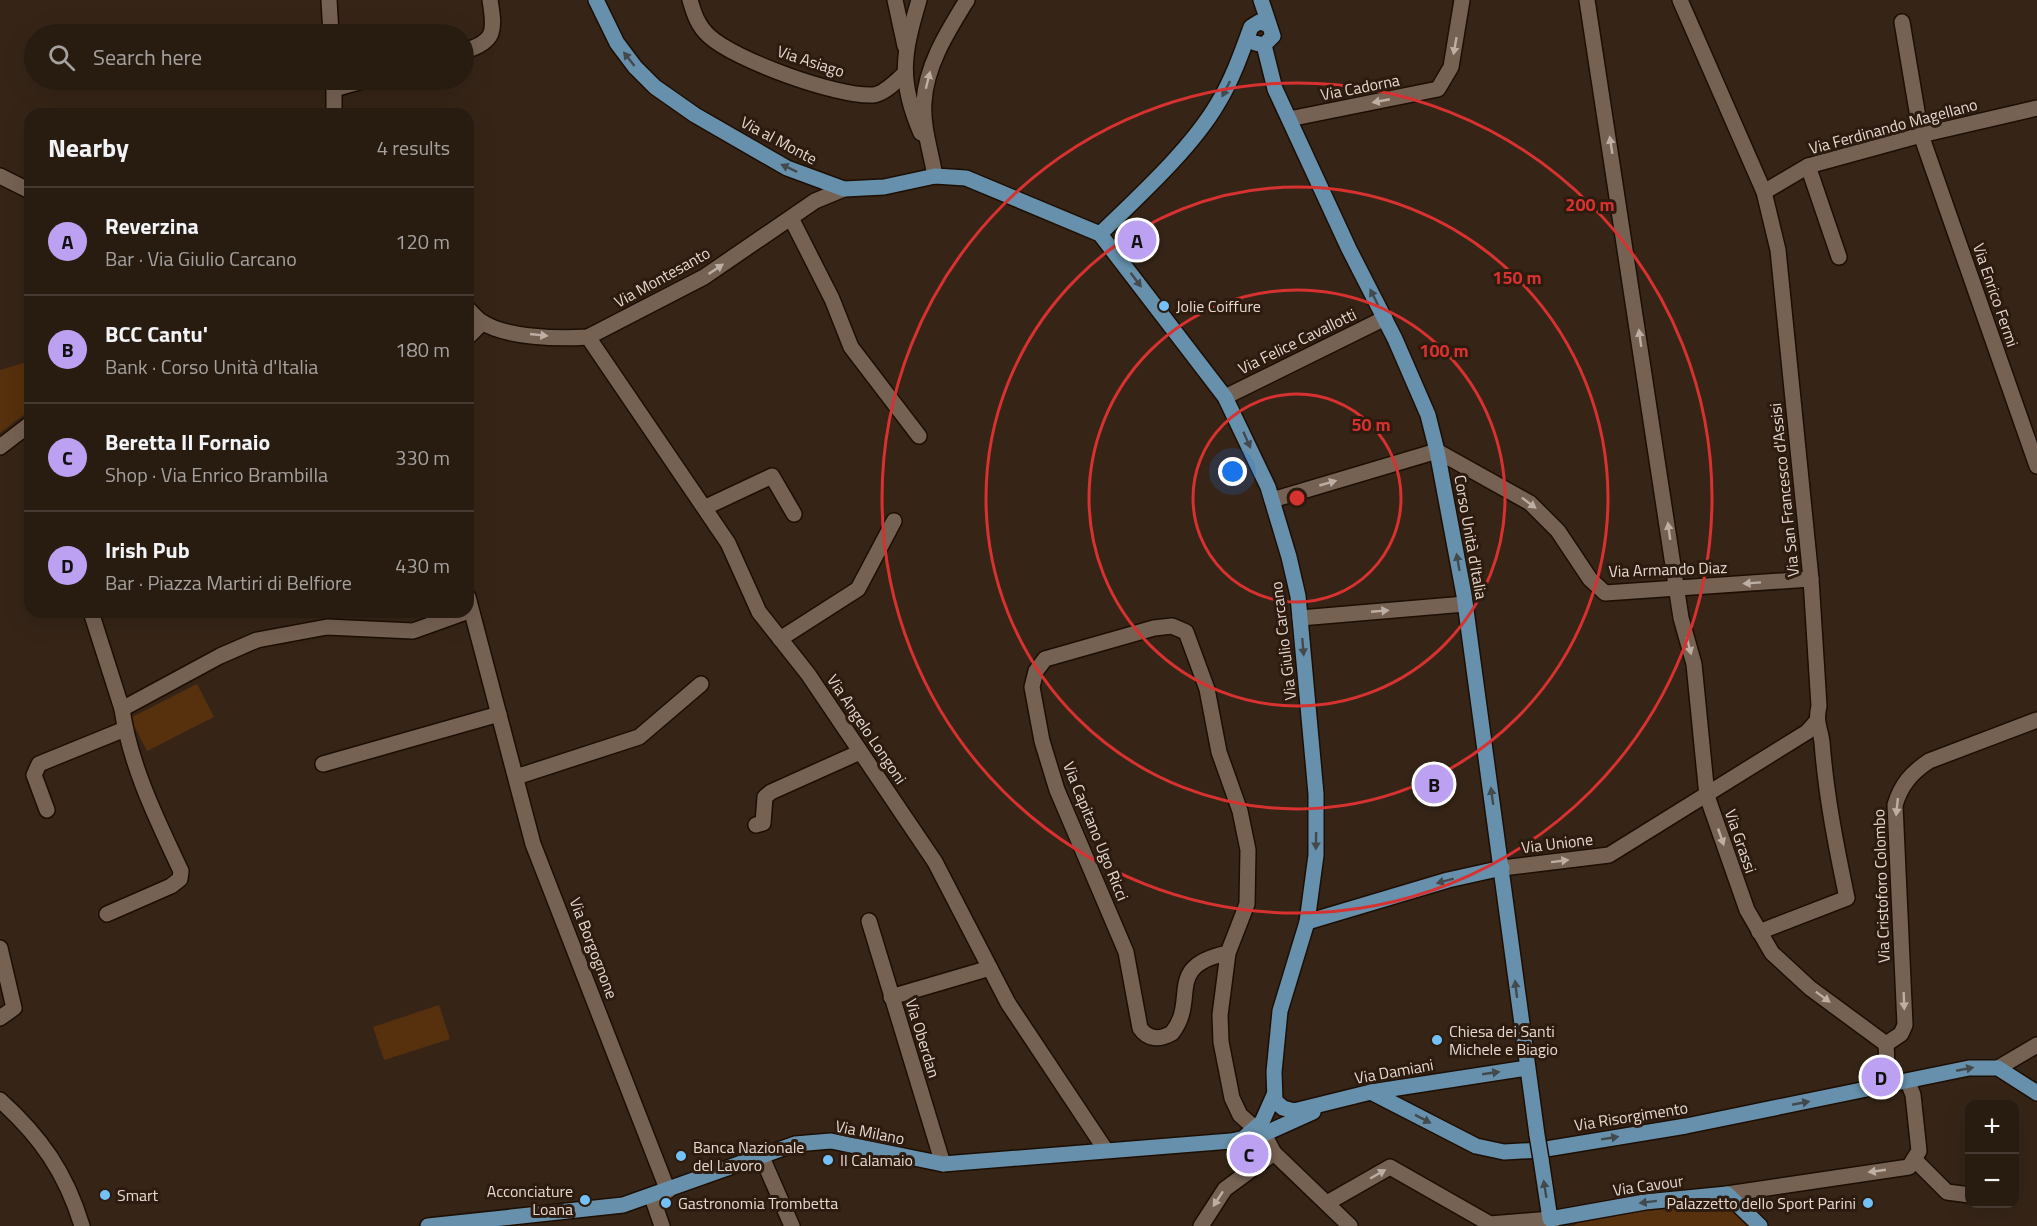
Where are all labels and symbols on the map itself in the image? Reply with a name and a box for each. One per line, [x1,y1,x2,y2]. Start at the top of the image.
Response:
one-way arrow [1450,37,1459,56]
street label: Via Asiago [774,39,848,83]
one-way arrow [623,52,635,68]
street label: Via Cadorna [1318,68,1402,106]
one-way arrow [924,71,934,89]
one-way arrow [1221,80,1231,98]
street label: Via Ferdinando Magellano [1806,92,1980,160]
one-way arrow [1371,97,1390,106]
street label: Via al Monte [736,110,822,170]
one-way arrow [1606,135,1615,154]
one-way arrow [781,163,798,172]
text: 200 m [1565,191,1615,218]
pin: A [1118,218,1156,262]
street label: Via Enrico Fermi [1967,240,2025,350]
street label: Via Montesanto [610,241,714,313]
one-way arrow [708,263,725,274]
text: 150 m [1492,264,1542,291]
one-way arrow [1130,272,1142,288]
one-way arrow [1369,289,1379,306]
place label: Jolie Coiffure [1176,294,1261,318]
marker: Jolie Coiffure [1157,299,1171,313]
street label: Via Felice Cavallotti [1234,302,1360,380]
one-way arrow [1635,328,1644,347]
one-way arrow [529,331,548,340]
text: 100 m [1419,337,1469,364]
street label: Via San Francesco d'Assisi [1763,402,1805,578]
text: 50 m [1351,411,1391,438]
one-way arrow [1242,431,1251,448]
your location [1218,457,1247,486]
street label: Corso Unità d'Italia [1448,473,1494,601]
one-way arrow [1319,478,1337,487]
centre of rings [1287,488,1307,508]
one-way arrow [1521,497,1537,510]
one-way arrow [1664,521,1673,540]
one-way arrow [1453,552,1462,571]
street label: Via Armando Diaz [1608,555,1728,583]
one-way arrow [1743,579,1762,588]
street label: Via Giulio Carcano [1264,580,1302,702]
one-way arrow [1370,606,1389,616]
one-way arrow [1298,637,1308,656]
one-way arrow [1685,637,1694,655]
street label: Via Angelo Longoni [821,669,913,789]
street label: Via Capitano Ugo Ricci [1057,758,1135,904]
pin: B [1414,762,1454,806]
one-way arrow [1487,786,1496,805]
one-way arrow [1892,797,1902,816]
street label: Via Grassi [1719,806,1763,876]
street label: Via Cristoforo Colombo [1866,809,1896,963]
street label: Via Unione [1520,827,1594,859]
one-way arrow [1717,828,1727,846]
one-way arrow [1311,832,1321,851]
one-way arrow [1550,856,1569,866]
one-way arrow [1435,877,1453,886]
street label: Via Borgognone [564,894,624,1002]
one-way arrow [1512,980,1521,999]
one-way arrow [1815,991,1831,1004]
one-way arrow [1899,992,1908,1011]
street label: Via Oberdan [900,995,946,1081]
place label: Chiesa dei Santi Michele e Biagio [1449,1019,1558,1061]
marker: Chiesa dei Santi Michele e Biagio [1430,1033,1444,1047]
street label: Via Damiani [1353,1052,1435,1090]
pin: D [1862,1054,1900,1100]
one-way arrow [1956,1064,1975,1073]
one-way arrow [1482,1069,1501,1078]
street label: Via Risorgimento [1572,1095,1690,1137]
one-way arrow [1792,1098,1811,1107]
street label: Via Milano [833,1114,907,1150]
one-way arrow [1414,1115,1431,1124]
pin: C [1230,1132,1268,1176]
one-way arrow [1600,1134,1619,1143]
place label: Banca Nazionale del Lavoro [693,1135,804,1177]
place label: Il Calamaio [840,1148,913,1172]
marker: Banca Nazionale del Lavoro [674,1149,688,1163]
marker: Il Calamaio [821,1153,835,1167]
one-way arrow [1868,1167,1887,1176]
street label: Via Cavour [1611,1168,1685,1202]
one-way arrow [1370,1169,1387,1179]
place label: Acconciature Loana [487,1179,573,1221]
one-way arrow [1541,1179,1550,1198]
place label: Smart [117,1183,159,1207]
marker: Smart [98,1188,112,1202]
place label: Gastronomia Trombetta [678,1191,838,1215]
one-way arrow [1212,1191,1224,1207]
place label: Palazzetto dello Sport Parini [1666,1191,1856,1215]
marker: Acconciature Loana [578,1193,592,1207]
marker: Gastronomia Trombetta [659,1196,673,1210]
marker: Palazzetto dello Sport Parini [1861,1196,1875,1210]
one-way arrow [1638,1197,1657,1207]

